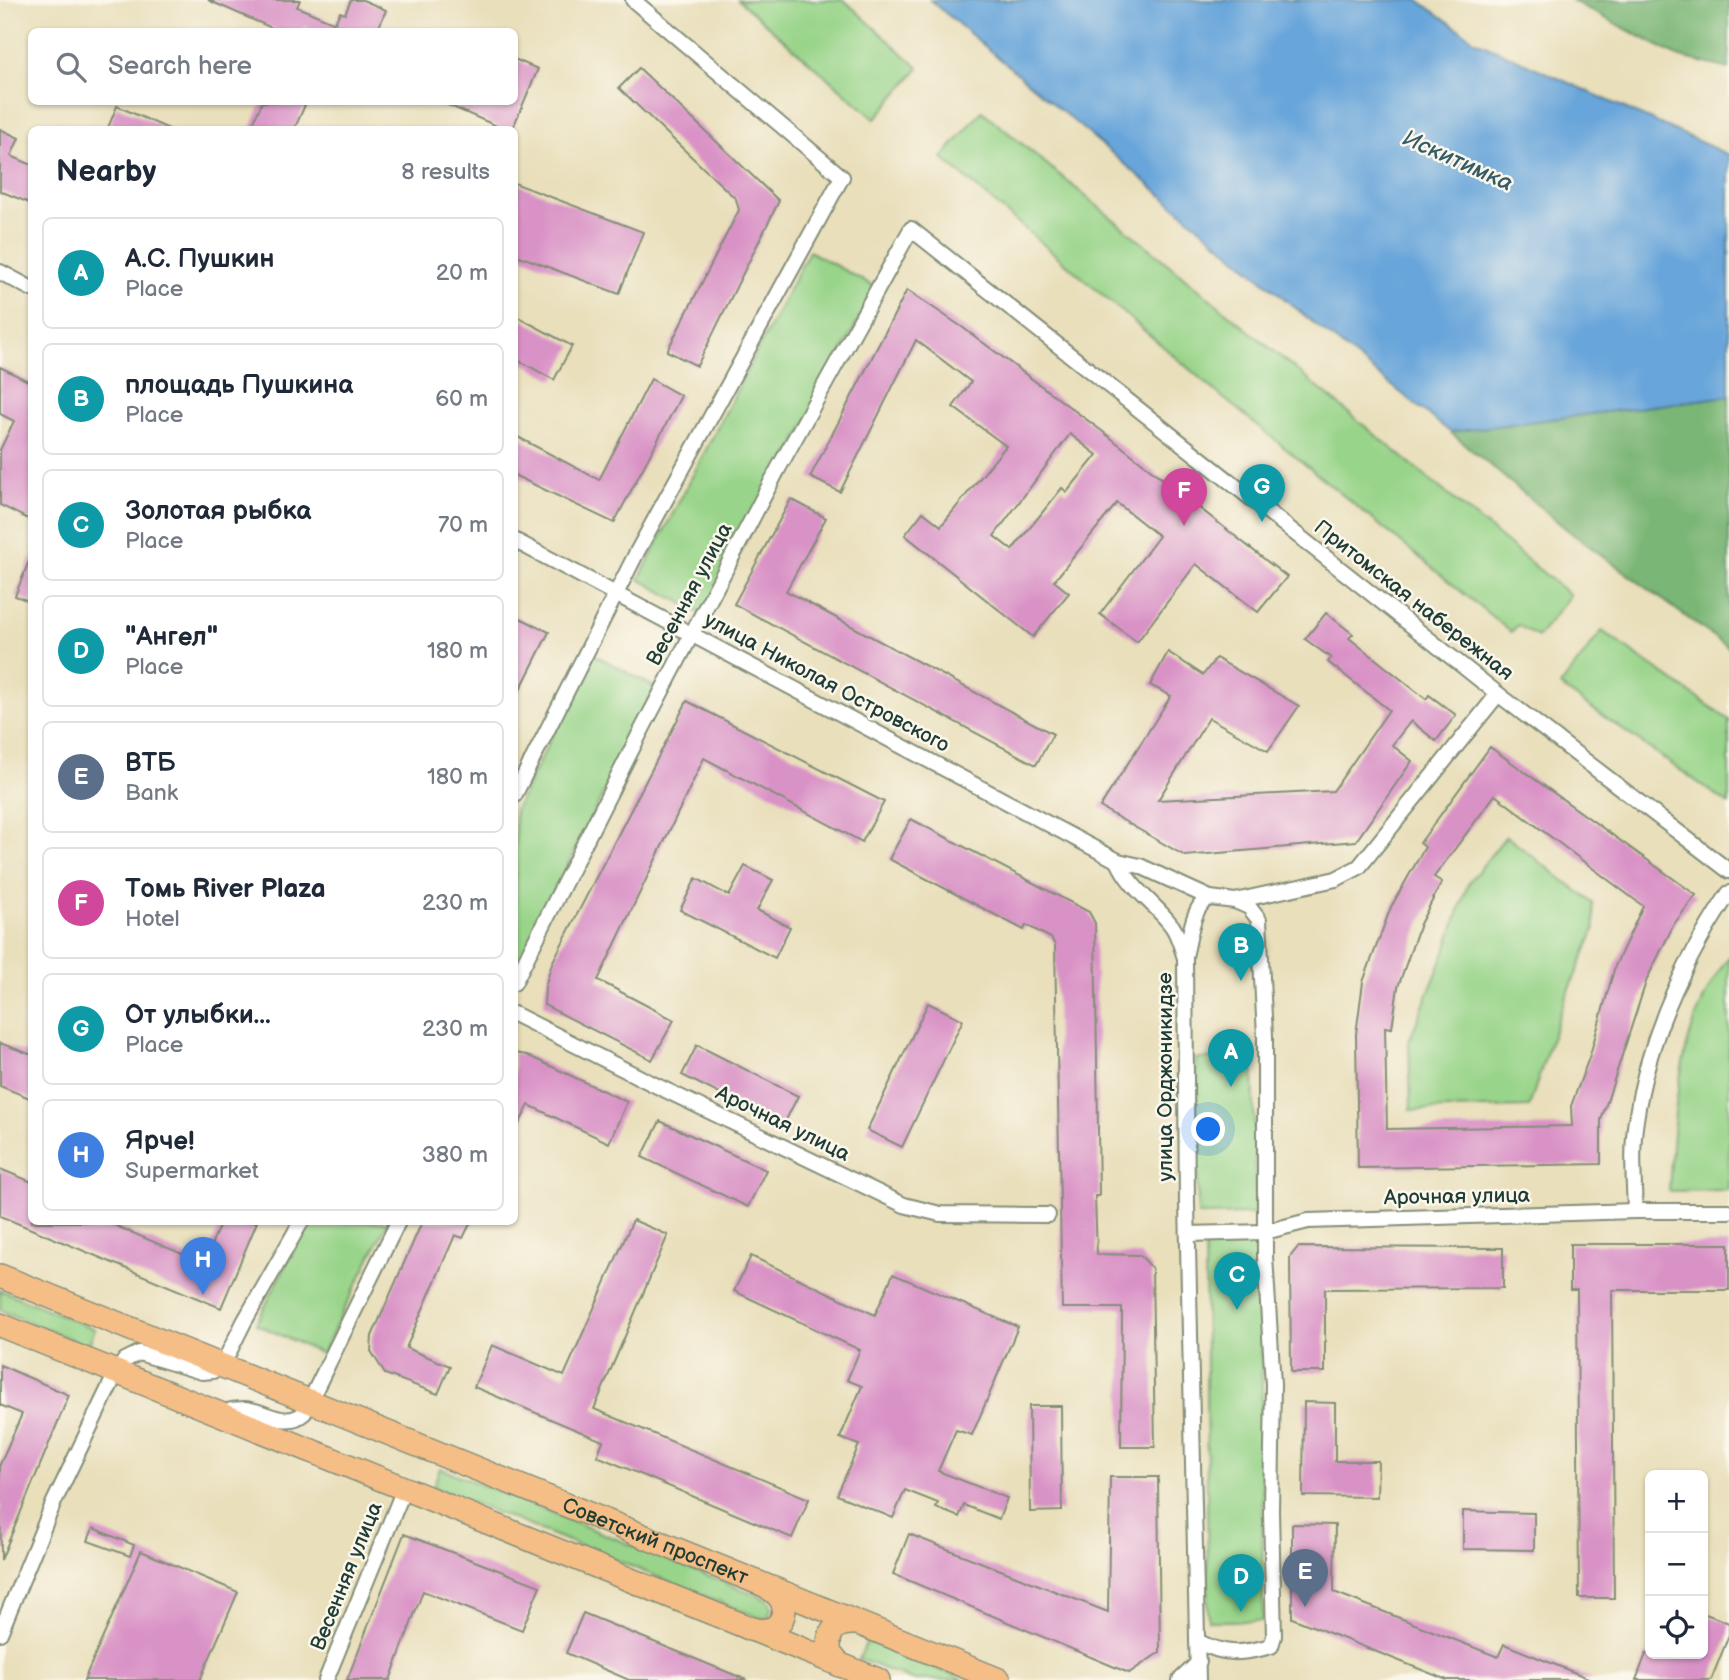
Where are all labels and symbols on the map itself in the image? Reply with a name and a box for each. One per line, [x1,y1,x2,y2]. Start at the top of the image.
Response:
water label: Искитимка [1398,124,1517,198]
pin: G [1239,464,1285,522]
pin: F [1161,468,1207,526]
street label: Притомская набережная [1309,515,1518,686]
street label: Весенняя улица [641,518,738,670]
street label: улица Николая Островского [700,607,954,758]
pin: B [1218,923,1264,981]
street label: улица Орджоникидзе [1153,972,1178,1182]
pin: A [1208,1029,1254,1087]
street label: Арочная улица [711,1080,854,1167]
your location [1191,1112,1225,1146]
street label: Арочная улица [1383,1183,1531,1210]
pin: H [180,1237,226,1295]
pin: C [1214,1252,1260,1310]
street label: Советский проспект [559,1493,752,1590]
street label: Весенняя улица [305,1498,388,1654]
pin: E [1282,1549,1328,1607]
pin: D [1218,1554,1264,1612]

